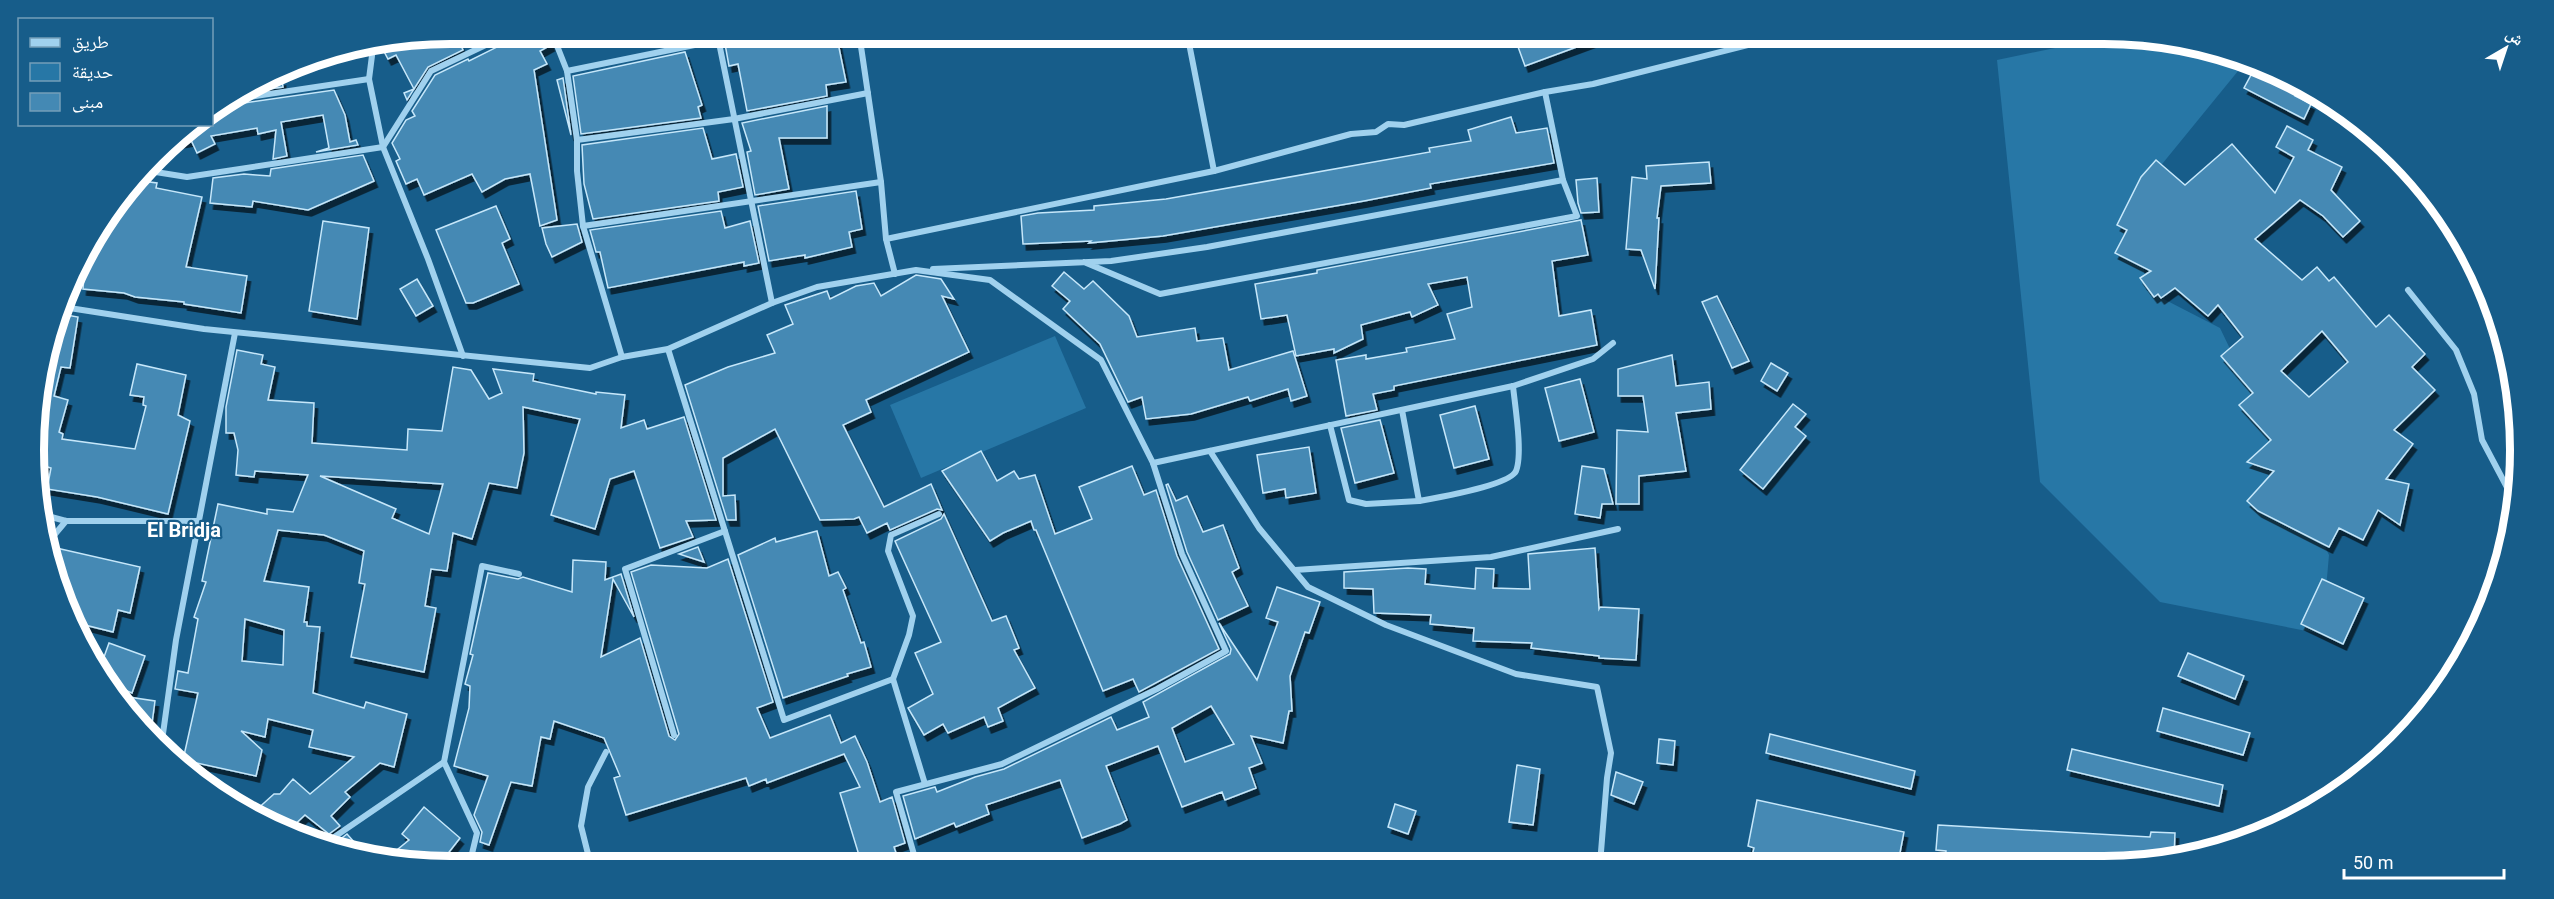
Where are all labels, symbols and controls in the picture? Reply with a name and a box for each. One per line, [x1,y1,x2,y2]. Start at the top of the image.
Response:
legend [18,18,213,126]
north arrow [2476,18,2536,78]
text: ش [2503,24,2528,49]
text: طريق [72,31,109,53]
text: حديقة [72,61,113,82]
text: مبنى [72,91,103,113]
district label: El Bridja [147,518,221,542]
scale bar [2344,842,2504,880]
text: 50 m [2353,852,2393,873]

